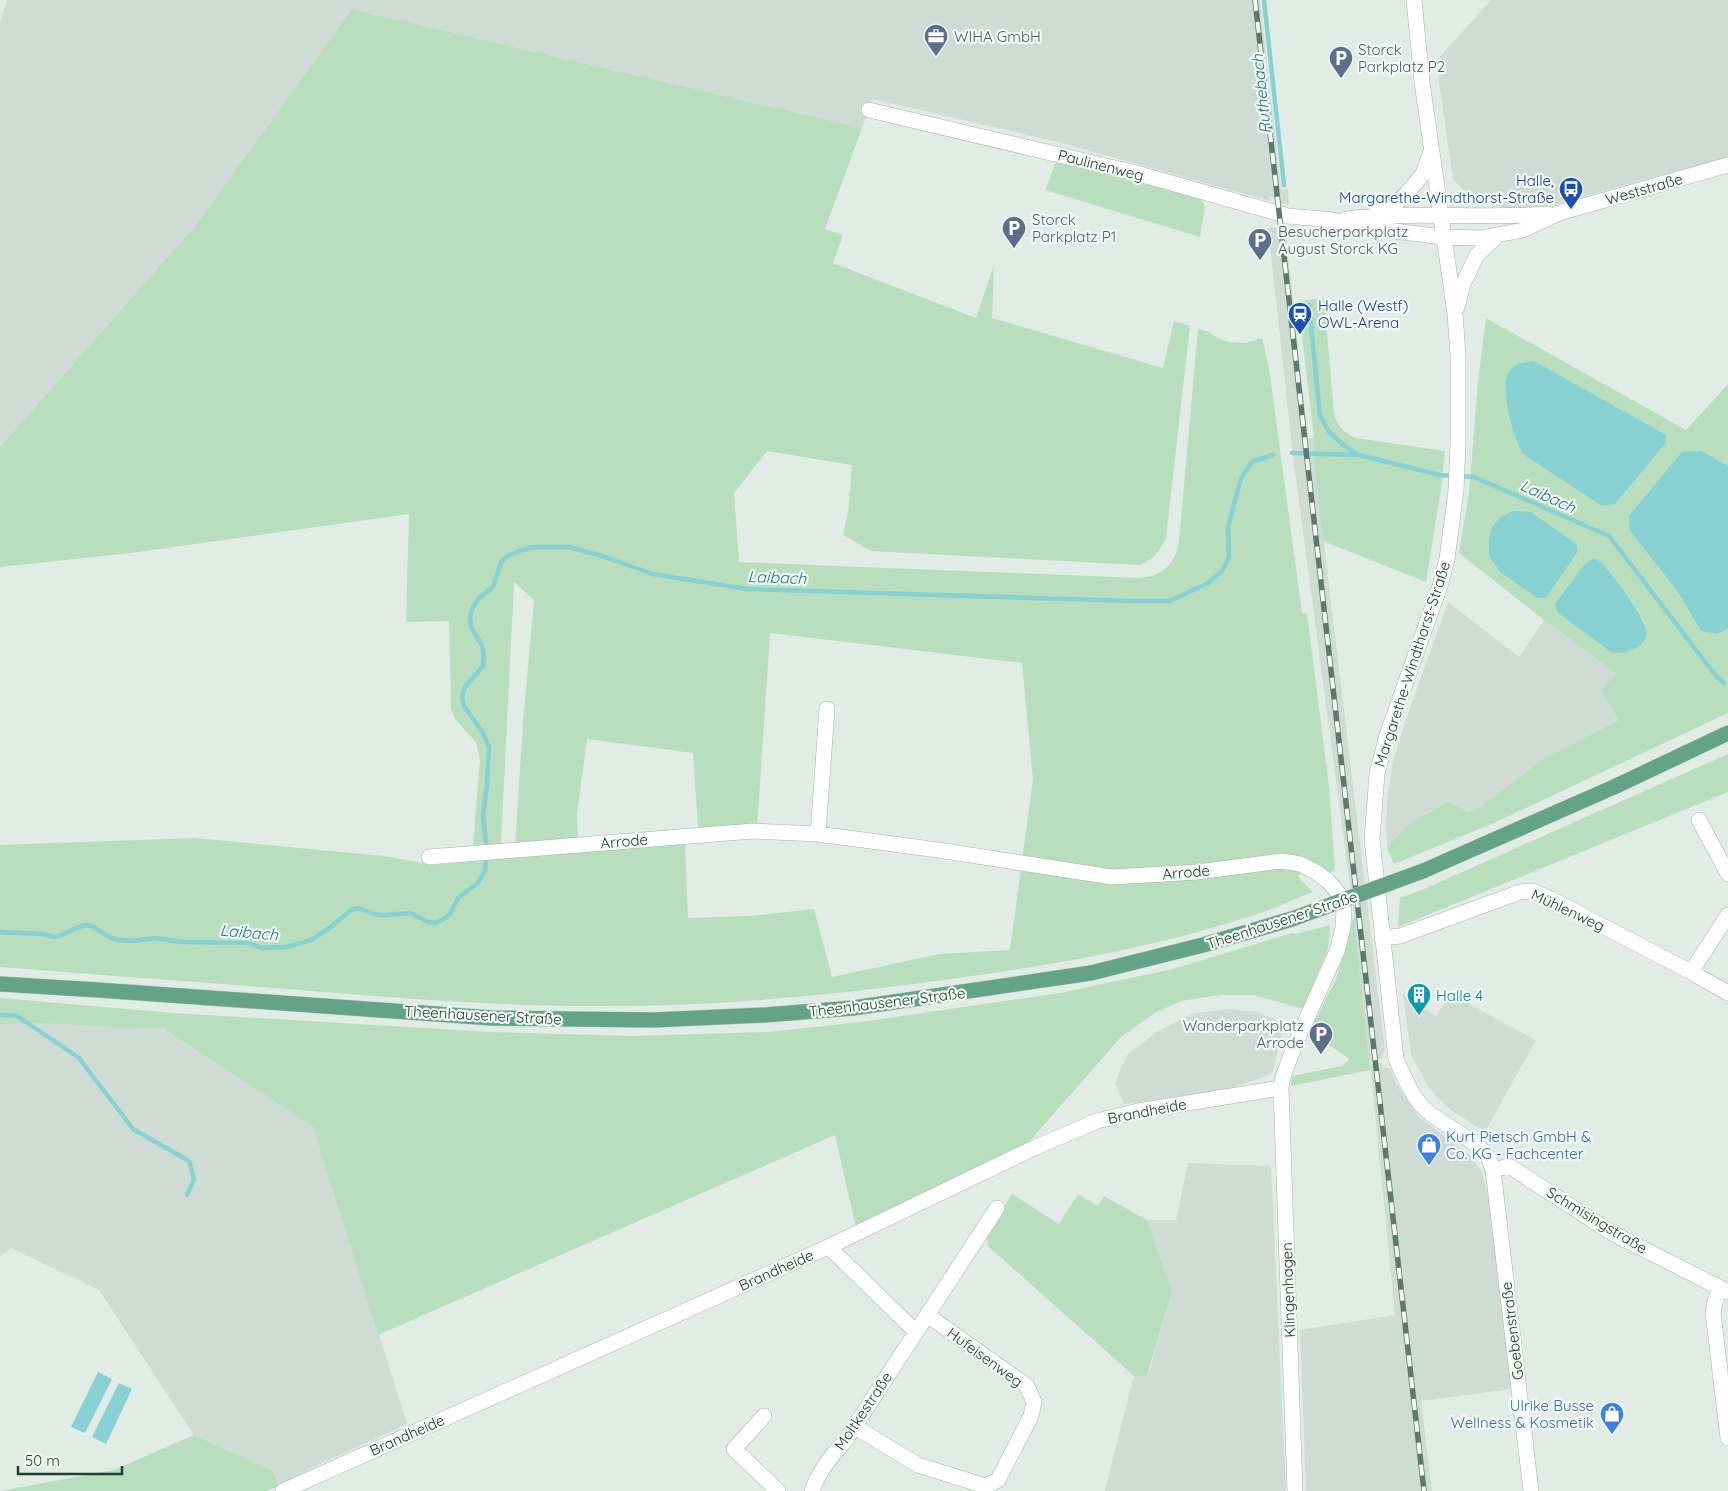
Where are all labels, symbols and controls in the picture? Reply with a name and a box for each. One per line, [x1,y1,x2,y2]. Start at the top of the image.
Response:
office icon: WIHA GmbH [923,23,949,57]
place label: WIHA GmbH [954,27,1041,46]
place label: Storck Parkplatz P2 [1358,40,1445,76]
parking icon: Storck Parkplatz P2 [1328,45,1354,79]
water label: Ruthebach [1247,52,1275,135]
street label: Paulinenweg [1056,145,1146,185]
street label: Weststraße [1603,169,1685,209]
place label: Halle, Margarethe-Windthorst-Straße [1339,171,1554,207]
bus stop icon: Halle, Margarethe-Windthorst-Straße [1558,176,1584,210]
place label: Storck Parkplatz P1 [1032,210,1116,246]
parking icon: Storck Parkplatz P1 [1001,215,1027,249]
place label: Besucherparkplatz August Storck KG [1278,222,1408,258]
parking icon: Besucherparkplatz August Storck KG [1247,227,1273,261]
place label: Halle (Westf) OWL-Arena [1318,296,1408,332]
station icon: Halle (Westf) OWL-Arena [1287,301,1313,335]
water label: Laibach [1517,475,1580,517]
street label: Margarethe-Windthorst-Straße [1370,559,1454,769]
water label: Laibach [747,566,807,588]
street label: Arrode [599,829,649,853]
street label: Arrode [1161,860,1211,884]
street label: Mühlenweg [1528,885,1608,935]
street label: Theenhausener Straße [1204,887,1360,953]
water label: Laibach [219,919,280,945]
building icon: Halle 4 [1406,982,1432,1016]
street label: Theenhausener Straße [808,983,966,1021]
place label: Halle 4 [1436,986,1483,1005]
street label: Theenhausener Straße [404,1001,562,1029]
place label: Wanderparkplatz Arrode [1183,1016,1304,1052]
parking icon: Wanderparkplatz Arrode [1308,1021,1334,1055]
street label: Brandheide [1106,1094,1188,1128]
place label: Kurt Pietsch GmbH & Co. KG - Fachcenter [1446,1127,1591,1163]
shop icon: Kurt Pietsch GmbH & Co. KG - Fachcenter [1416,1132,1442,1166]
street label: Schmisingstraße [1543,1182,1651,1258]
street label: Klingenhagen [1277,1242,1299,1338]
street label: Brandheide [736,1245,816,1295]
street label: Goebenstraße [1497,1281,1527,1381]
street label: Hufeisenweg [943,1323,1027,1391]
street label: Moltkestraße [830,1368,896,1454]
place label: Ulrike Busse Wellness & Kosmetik [1450,1396,1594,1432]
shop icon: Ulrike Busse Wellness & Kosmetik [1599,1401,1625,1435]
street label: Brandheide [367,1410,447,1460]
scale bar [18,1444,121,1476]
text: 50 m [25,1451,60,1470]

